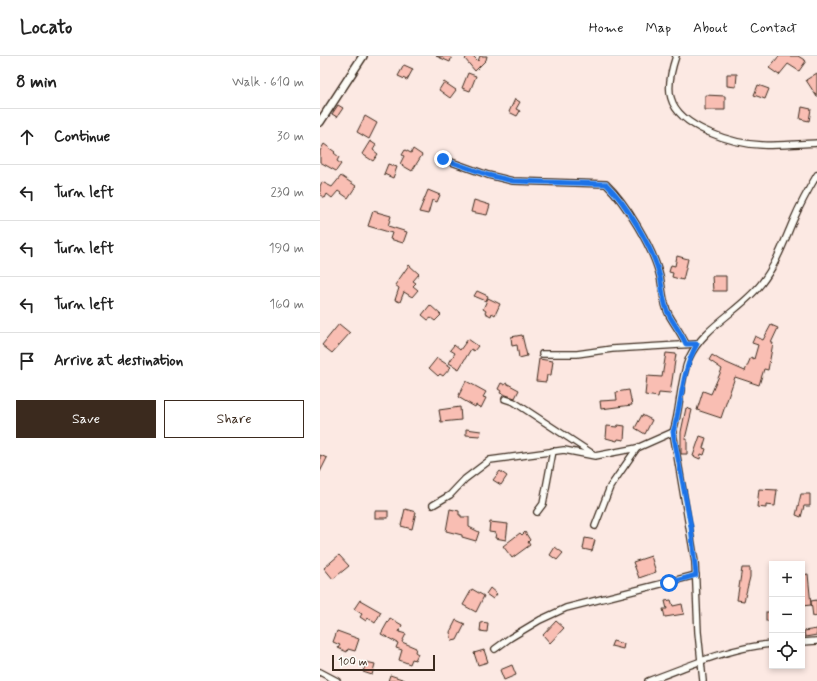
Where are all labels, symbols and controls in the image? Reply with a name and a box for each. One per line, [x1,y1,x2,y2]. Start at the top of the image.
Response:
text: Locato [20,15,72,40]
text: Home [589,19,623,37]
text: Map [645,19,671,37]
text: About [693,19,728,37]
text: Contact [750,19,797,37]
text: 8 min [16,71,57,93]
text: Walk · 610 m [232,74,304,91]
icon: ahead [16,126,38,148]
text: Continue [54,127,110,147]
text: 30 m [277,128,304,145]
route end [434,150,452,168]
icon: left [16,182,38,204]
text: Turn left [54,183,114,203]
text: 230 m [270,184,304,201]
icon: left [16,238,38,260]
text: Turn left [54,239,114,259]
text: 190 m [269,240,304,257]
icon: left [16,294,38,316]
text: Turn left [54,295,114,315]
text: 160 m [269,296,304,313]
icon: arrive [16,350,38,372]
text: Arrive at destination [54,351,183,371]
button: Save [16,400,156,438]
button: Share [164,400,304,438]
map controls [769,561,805,669]
button: + [769,561,805,597]
route start [660,574,678,592]
button: − [769,597,805,633]
button: locate [769,633,805,669]
scale bar [332,653,435,672]
text: 100 m [338,655,368,669]

